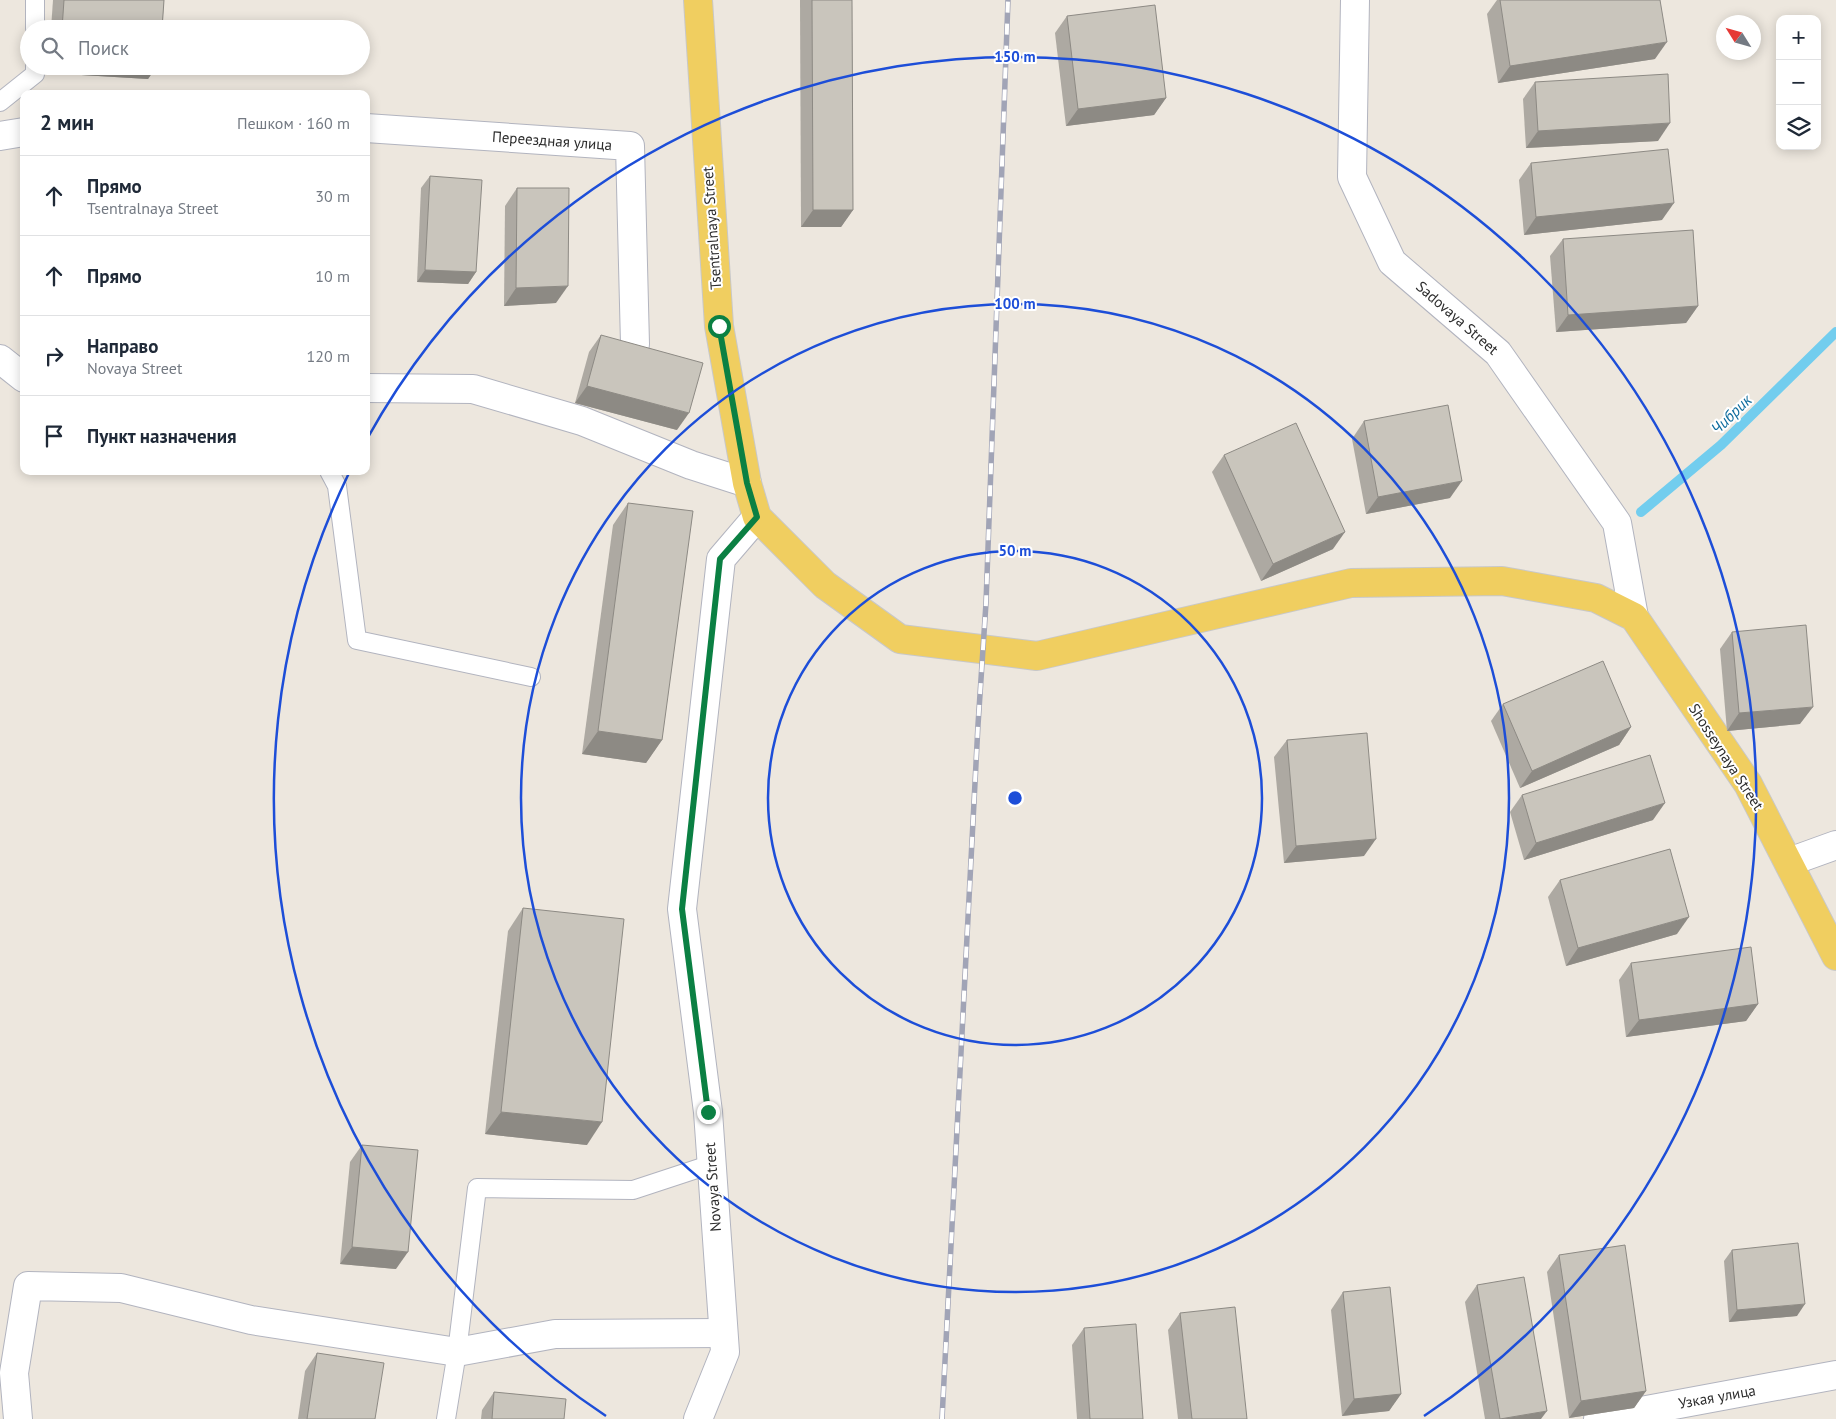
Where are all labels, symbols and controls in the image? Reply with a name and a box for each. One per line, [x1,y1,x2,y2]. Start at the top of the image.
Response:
north arrow [1716,15,1761,60]
map controls [1776,15,1821,150]
button: + [1776,15,1821,60]
search box [20,20,370,75]
icon: search [38,34,66,62]
text: Поиск [78,36,129,60]
text: 150 m [994,47,1036,66]
button: − [1776,60,1821,105]
button: layers [1776,105,1821,150]
text: 2 мин [40,109,94,136]
text: Пешком · 160 m [237,113,350,133]
street label: Переездная улица [491,127,613,154]
street label: Tsentralnaya Street [698,166,725,290]
text: Прямо [87,174,142,198]
icon: ahead [40,182,68,210]
text: 30 m [315,186,350,206]
text: Tsentralnaya Street [87,198,219,218]
icon: ahead [40,262,68,290]
text: Прямо [87,264,142,288]
text: 10 m [315,266,350,286]
street label: Sadovaya Street [1412,277,1502,359]
text: 100 m [994,294,1036,313]
route start [708,315,731,338]
text: Направо [87,334,158,358]
icon: right [40,342,68,370]
text: 120 m [307,346,350,366]
text: Novaya Street [87,358,182,378]
water label: Чибрик [1706,389,1756,438]
icon: arrive [40,422,68,450]
text: Пункт назначения [87,424,237,448]
text: 50 m [999,541,1031,560]
street label: Shosseynaya Street [1685,700,1768,814]
centre of rings [1006,789,1024,807]
route end [697,1101,720,1124]
street label: Novaya Street [700,1142,725,1232]
street label: Узкая улица [1677,1380,1757,1413]

